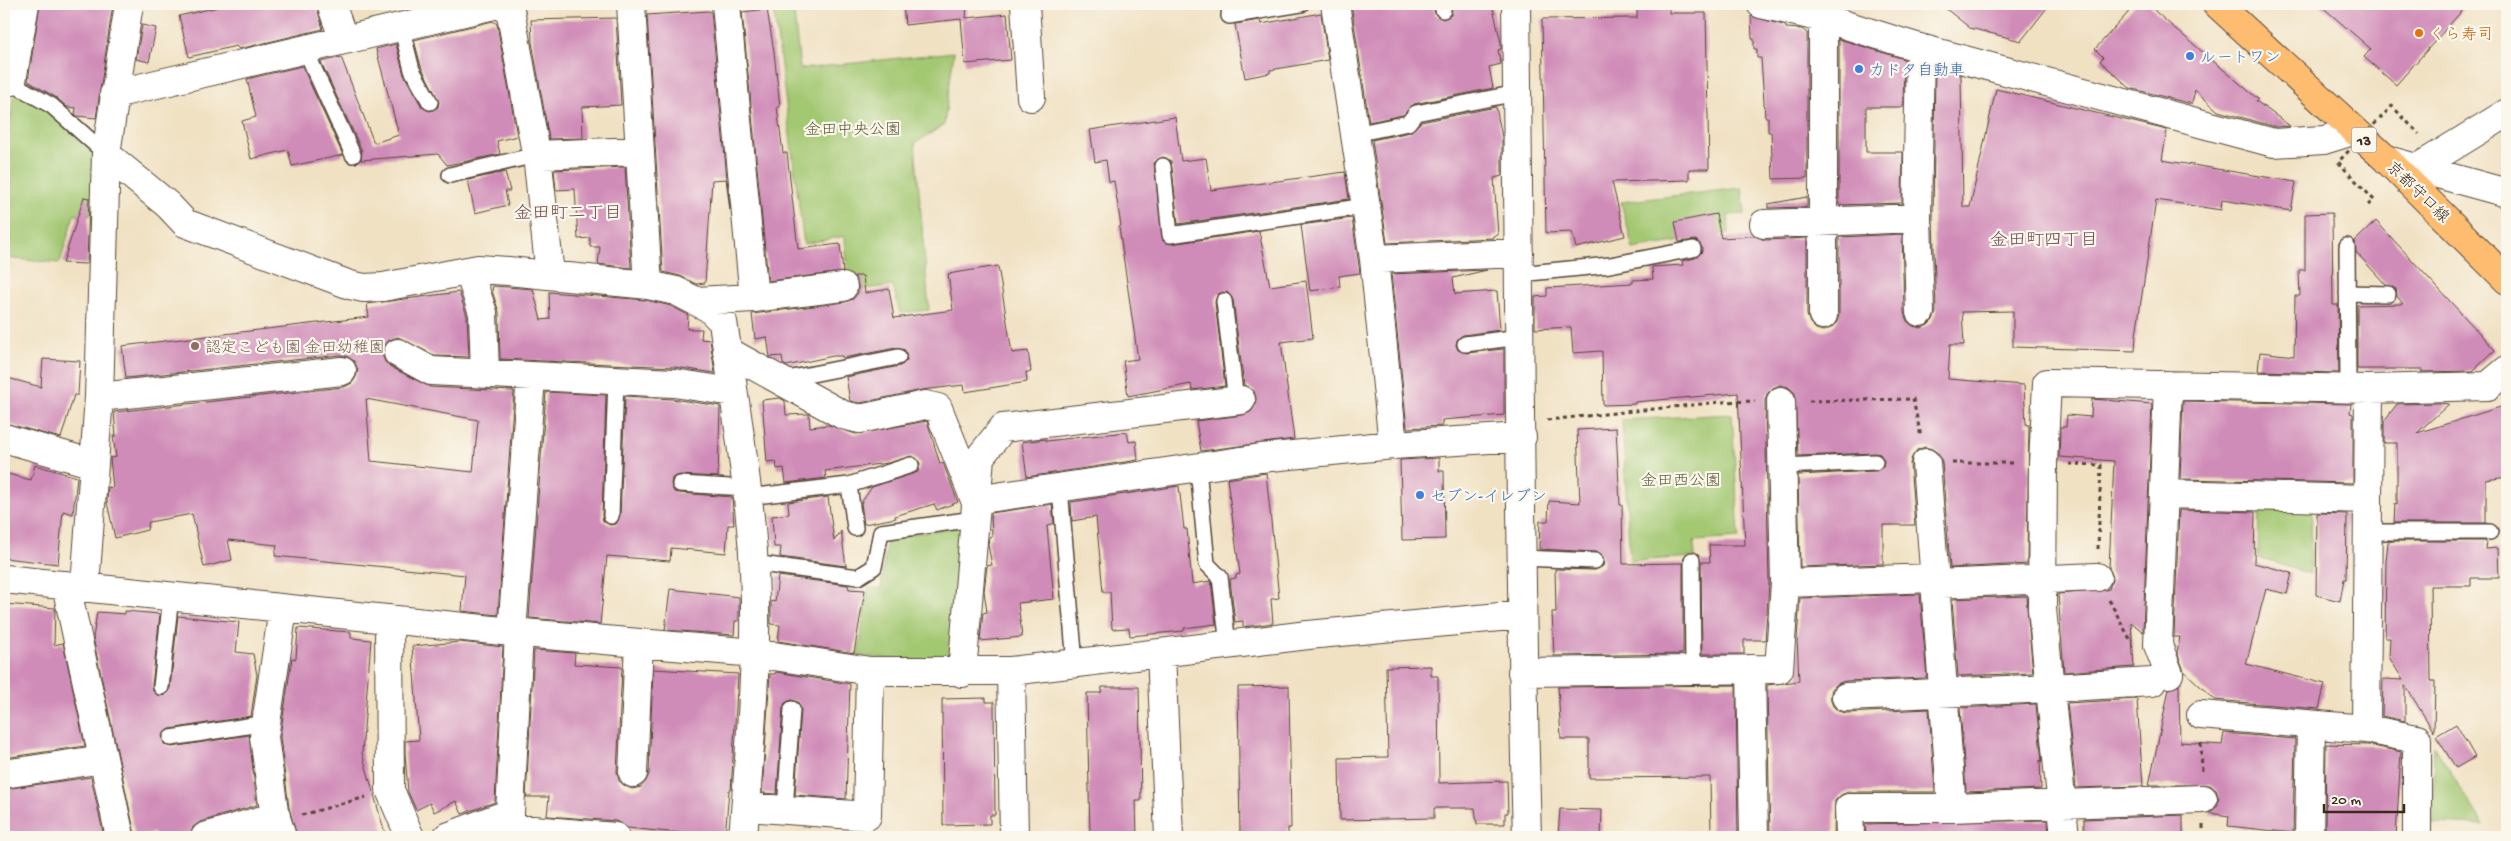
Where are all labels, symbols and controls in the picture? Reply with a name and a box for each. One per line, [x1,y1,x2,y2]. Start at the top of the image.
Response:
place label: くら寿司 [2429,26,2493,46]
marker: くら寿司 [2413,27,2425,39]
marker: ルートワン [2184,50,2196,62]
place label: ルートワン [2200,50,2281,69]
place label: カドタ自動車 [1869,61,1965,82]
marker: カドタ自動車 [1853,63,1865,75]
park label: 金田中央公園 [805,121,901,141]
road number: 13 [2352,128,2376,152]
street label: 京都守口線 [2381,157,2453,228]
district label: 金田町二丁目 [514,203,622,225]
district label: 金田町四丁目 [1990,230,2098,252]
place label: 認定こども園 金田幼稚園 [205,339,385,359]
marker: 認定こども園 金田幼稚園 [189,340,201,352]
park label: 金田西公園 [1641,472,1721,492]
place label: セブン-イレブン [1430,488,1547,508]
marker: セブン-イレブン [1414,489,1426,501]
scale bar [2324,781,2404,813]
text: 20 m [2331,792,2361,810]

